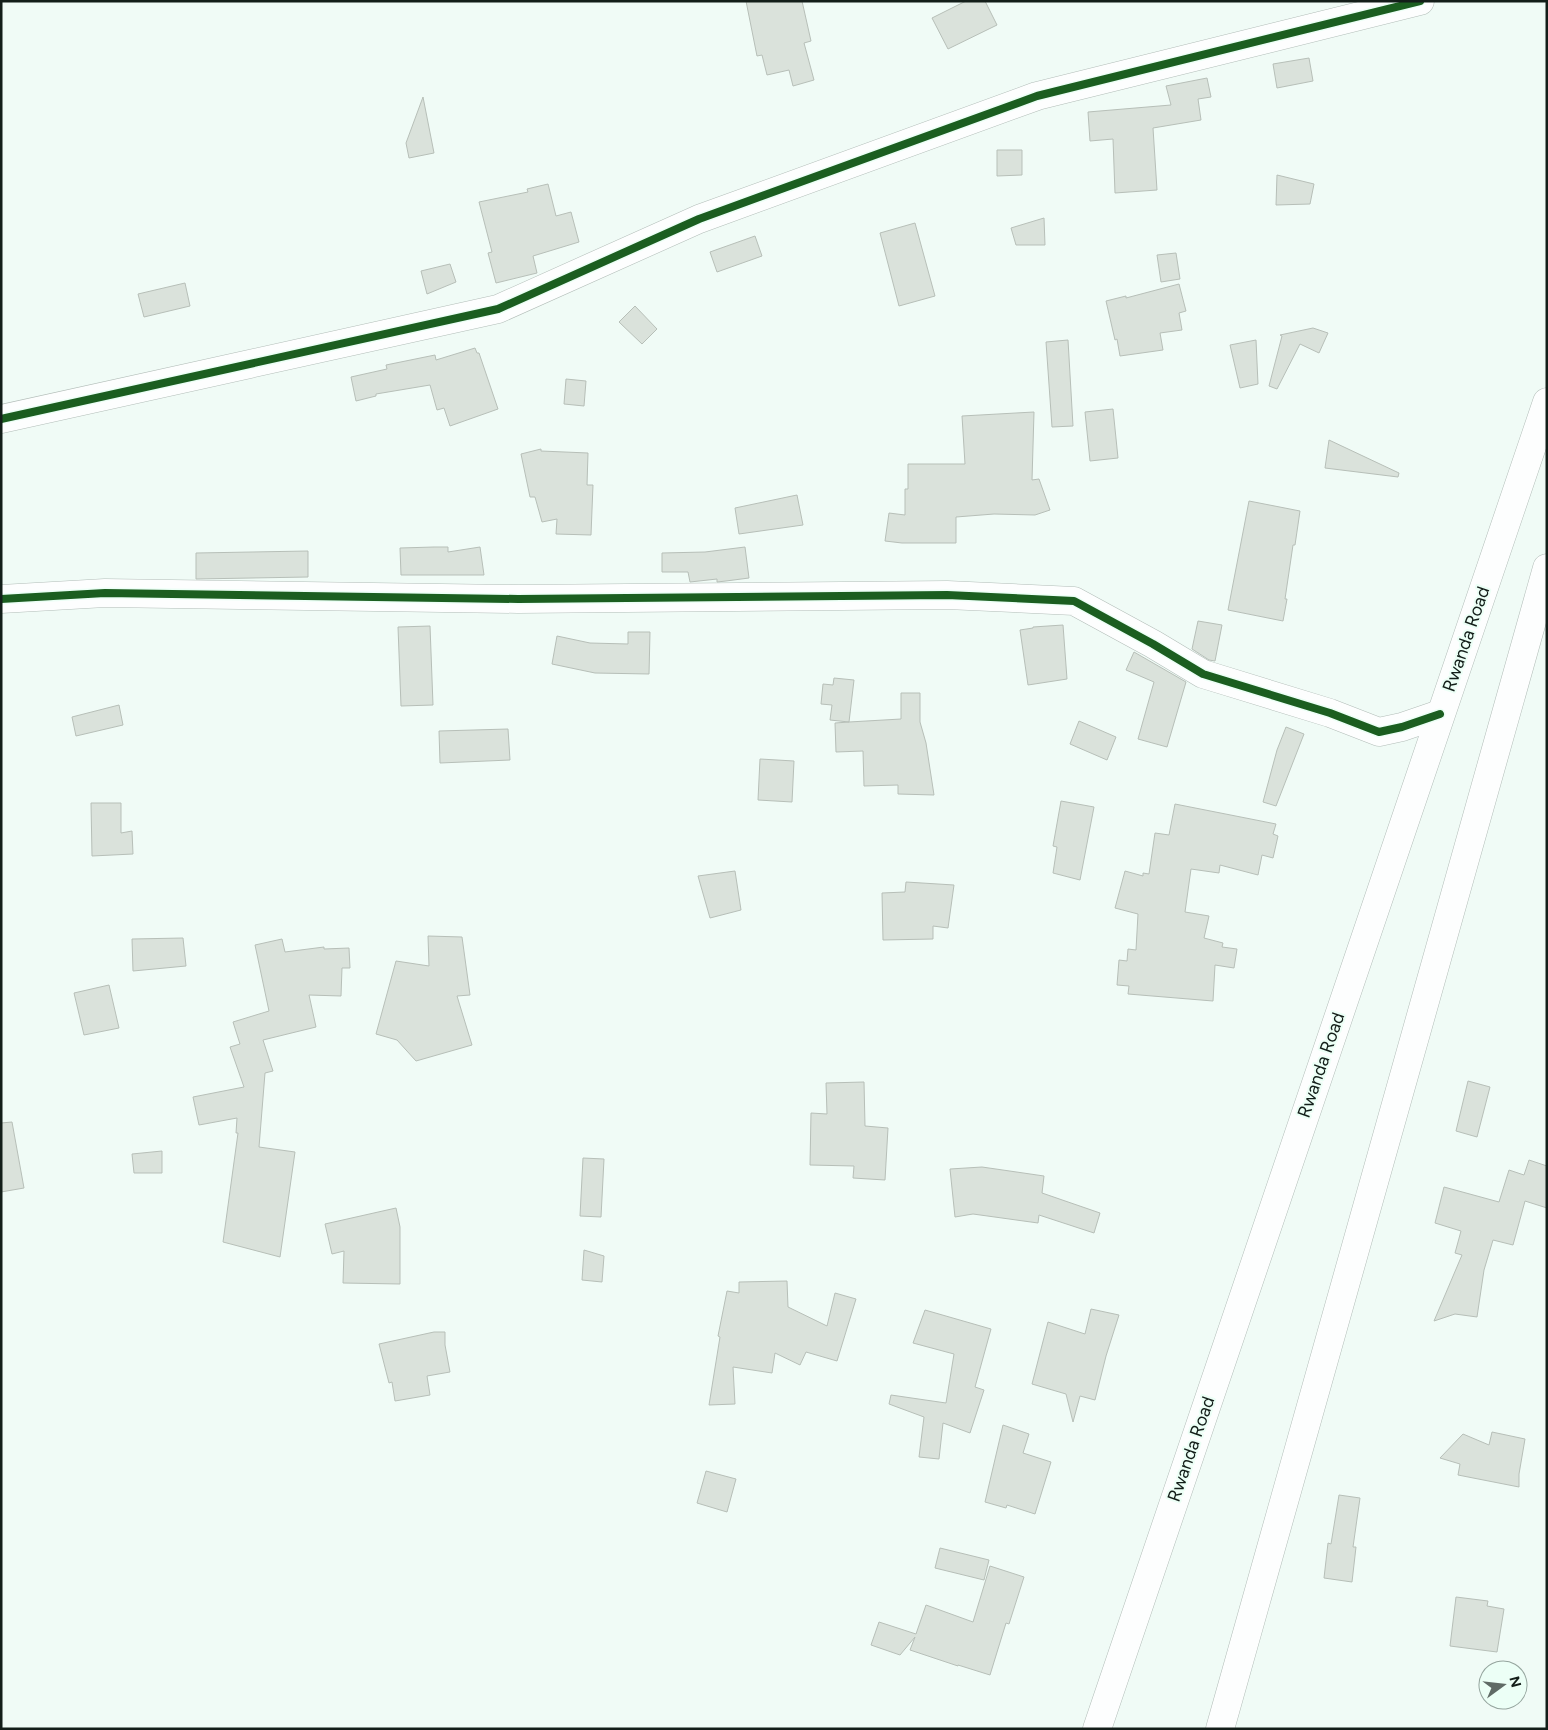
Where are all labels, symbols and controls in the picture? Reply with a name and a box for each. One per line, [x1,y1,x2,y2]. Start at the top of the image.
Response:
street label: Rwanda Road [1438,583,1494,695]
street label: Rwanda Road [1293,1009,1349,1121]
street label: Rwanda Road [1163,1393,1219,1505]
north arrow [1478,1660,1528,1710]
text: N [1505,1674,1525,1689]

